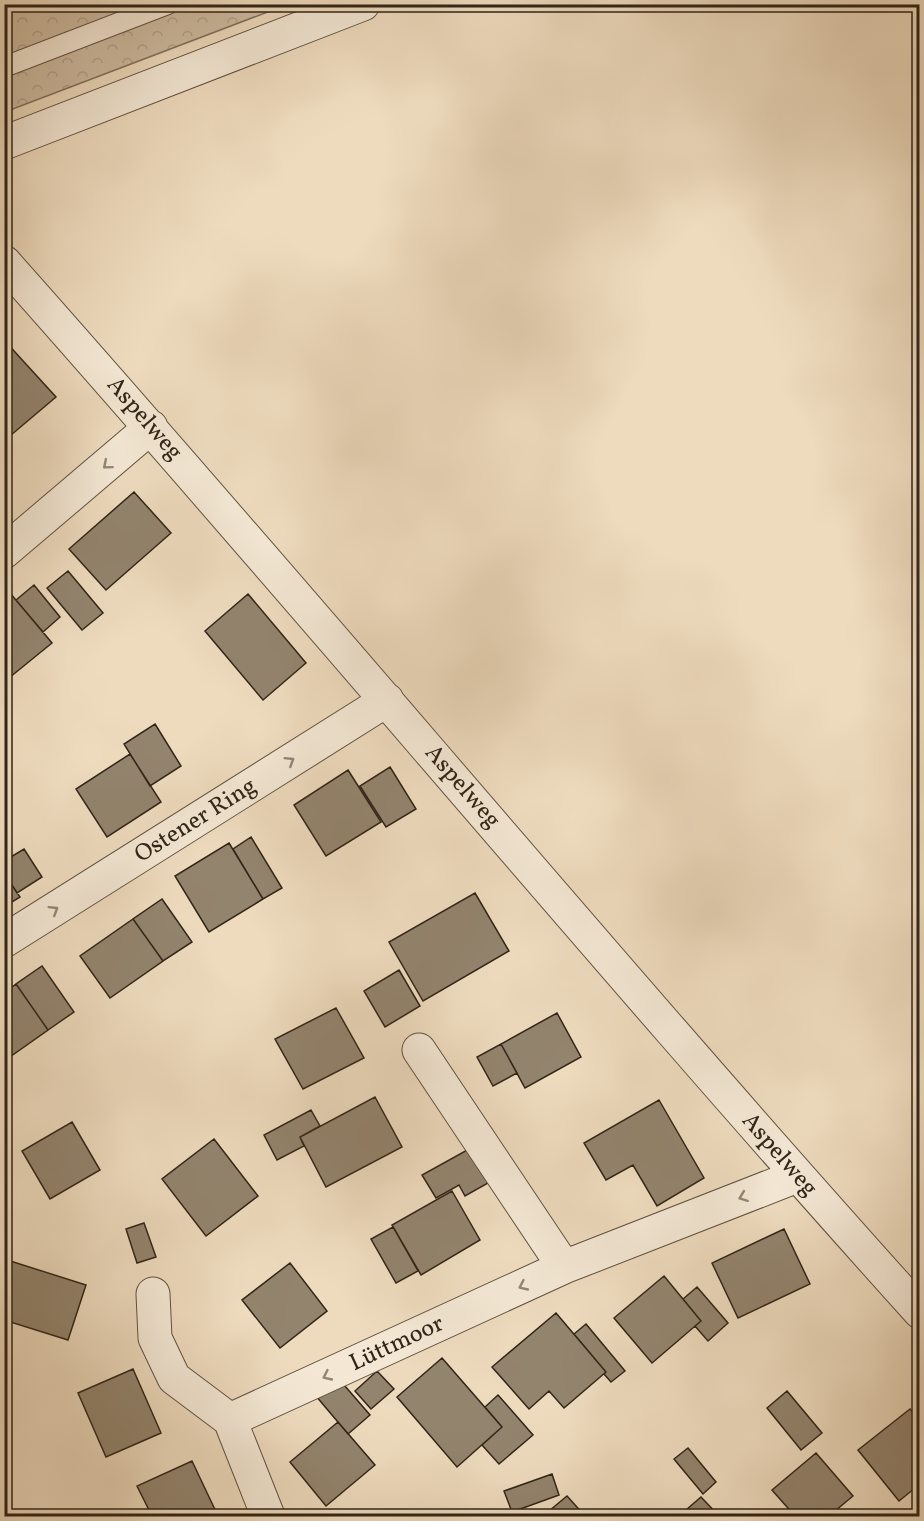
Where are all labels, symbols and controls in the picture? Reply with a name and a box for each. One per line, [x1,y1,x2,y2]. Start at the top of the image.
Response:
street label: Aspelweg [98,370,190,468]
one-way arrow [103,458,114,469]
street label: Aspelweg [416,738,508,836]
one-way arrow [283,757,294,768]
street label: Ostener Ring [128,770,264,872]
one-way arrow [48,905,58,917]
street label: Aspelweg [733,1106,825,1204]
one-way arrow [738,1190,749,1202]
one-way arrow [519,1279,530,1291]
street label: Lüttmoor [344,1307,450,1381]
one-way arrow [322,1369,333,1381]

